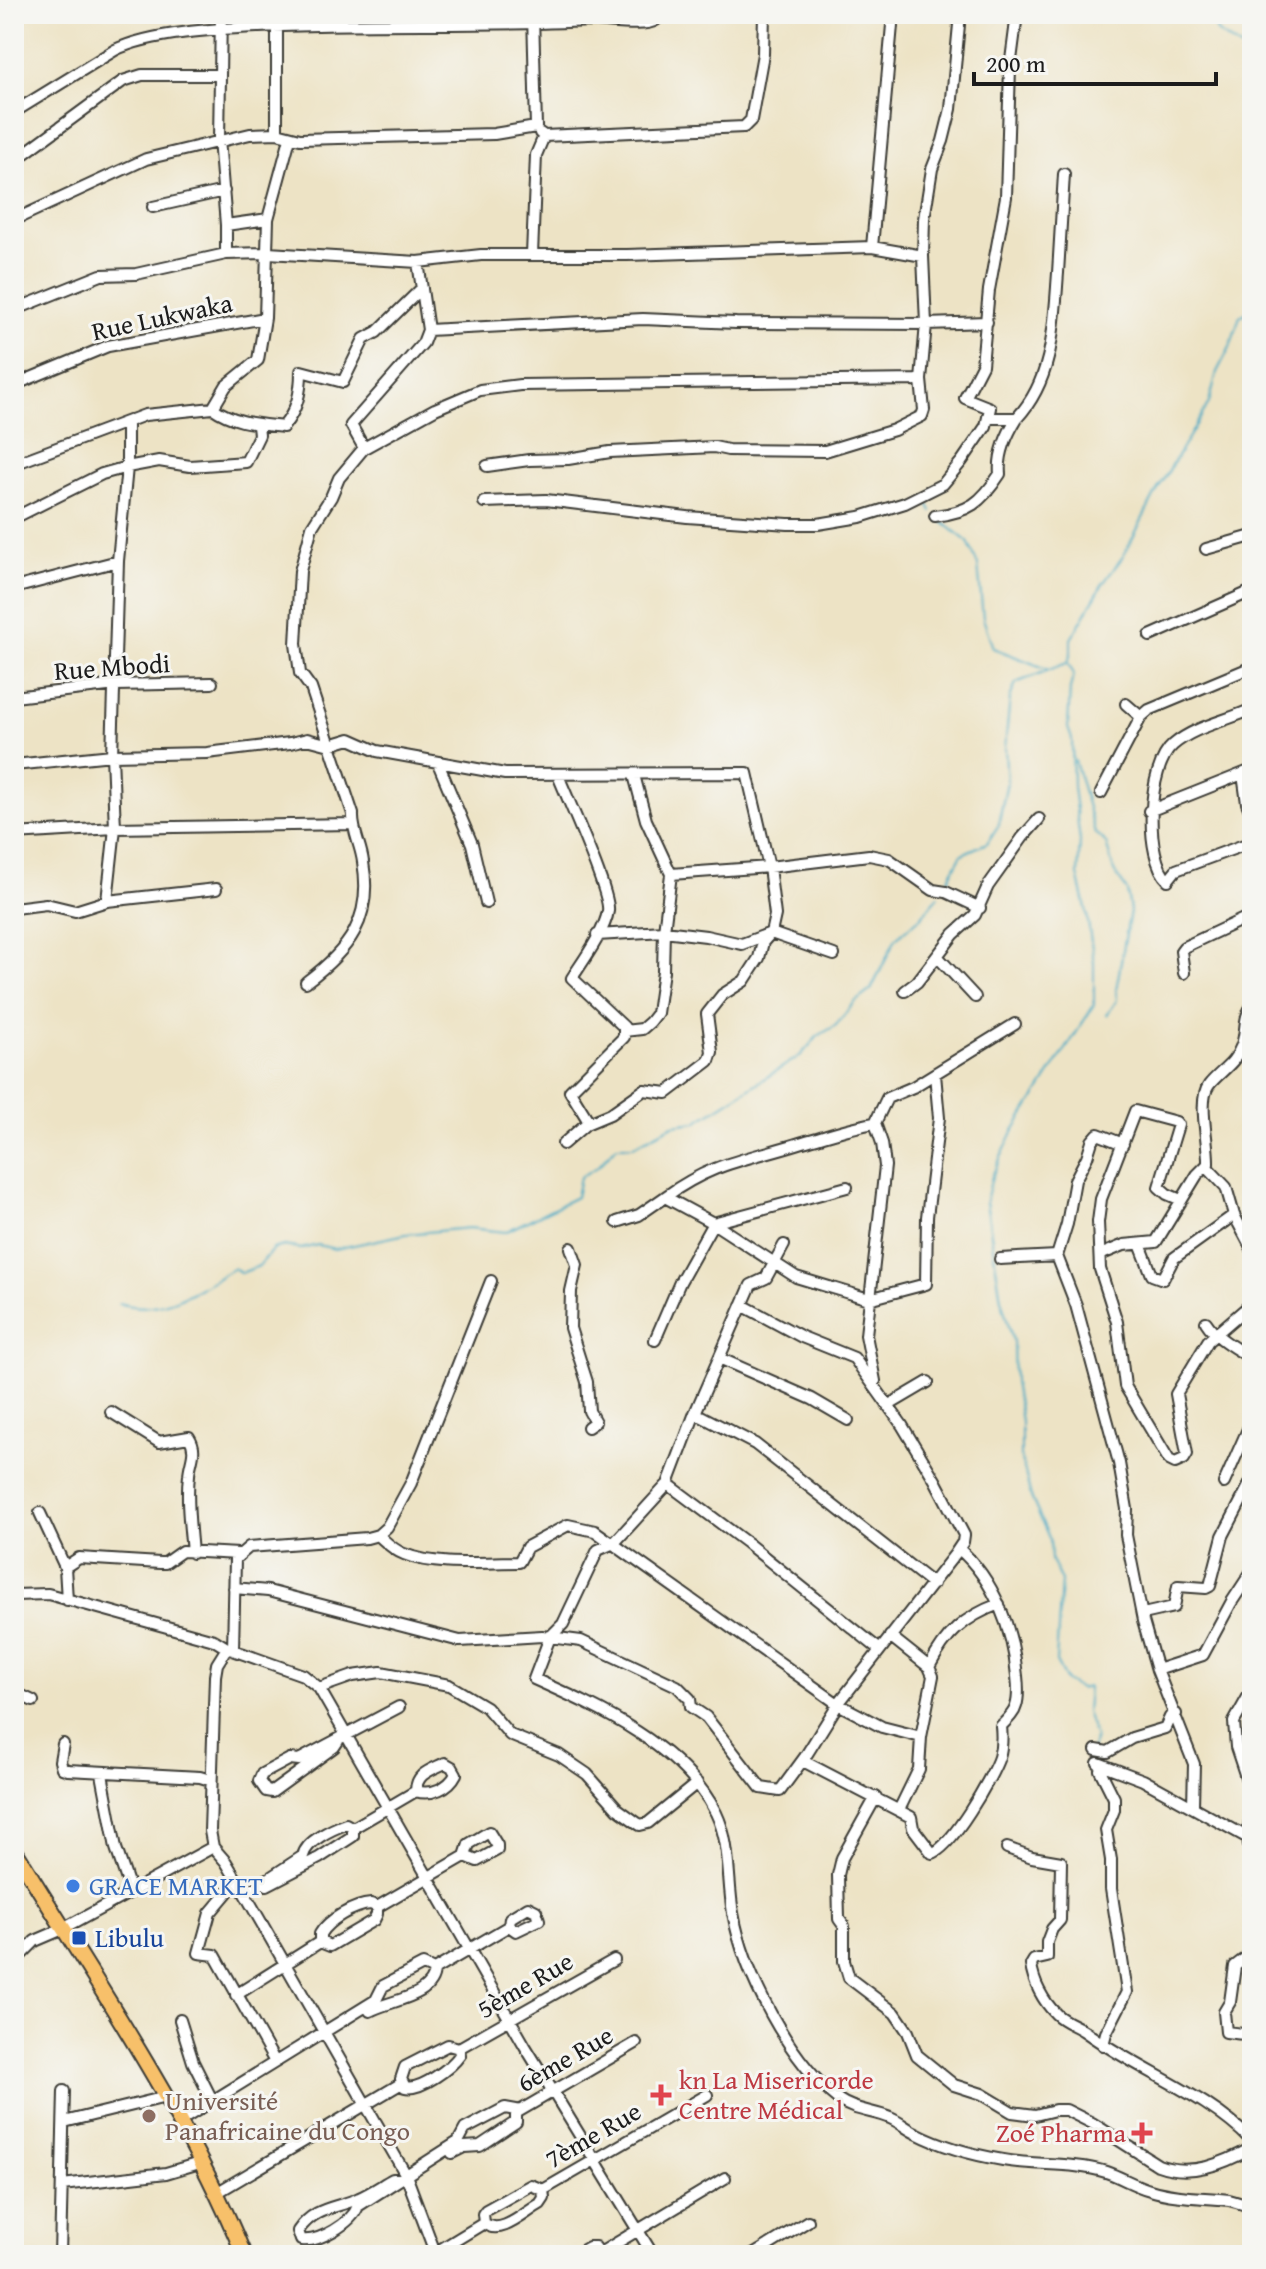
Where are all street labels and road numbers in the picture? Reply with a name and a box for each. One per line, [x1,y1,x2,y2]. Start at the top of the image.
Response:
street label: Rue Lukwaka [88,282,236,350]
street label: Rue Mbodi [53,643,171,690]
street label: 5ème Rue [469,1941,580,2028]
street label: 6ème Rue [509,2015,620,2102]
street label: 7ème Rue [537,2091,648,2178]

